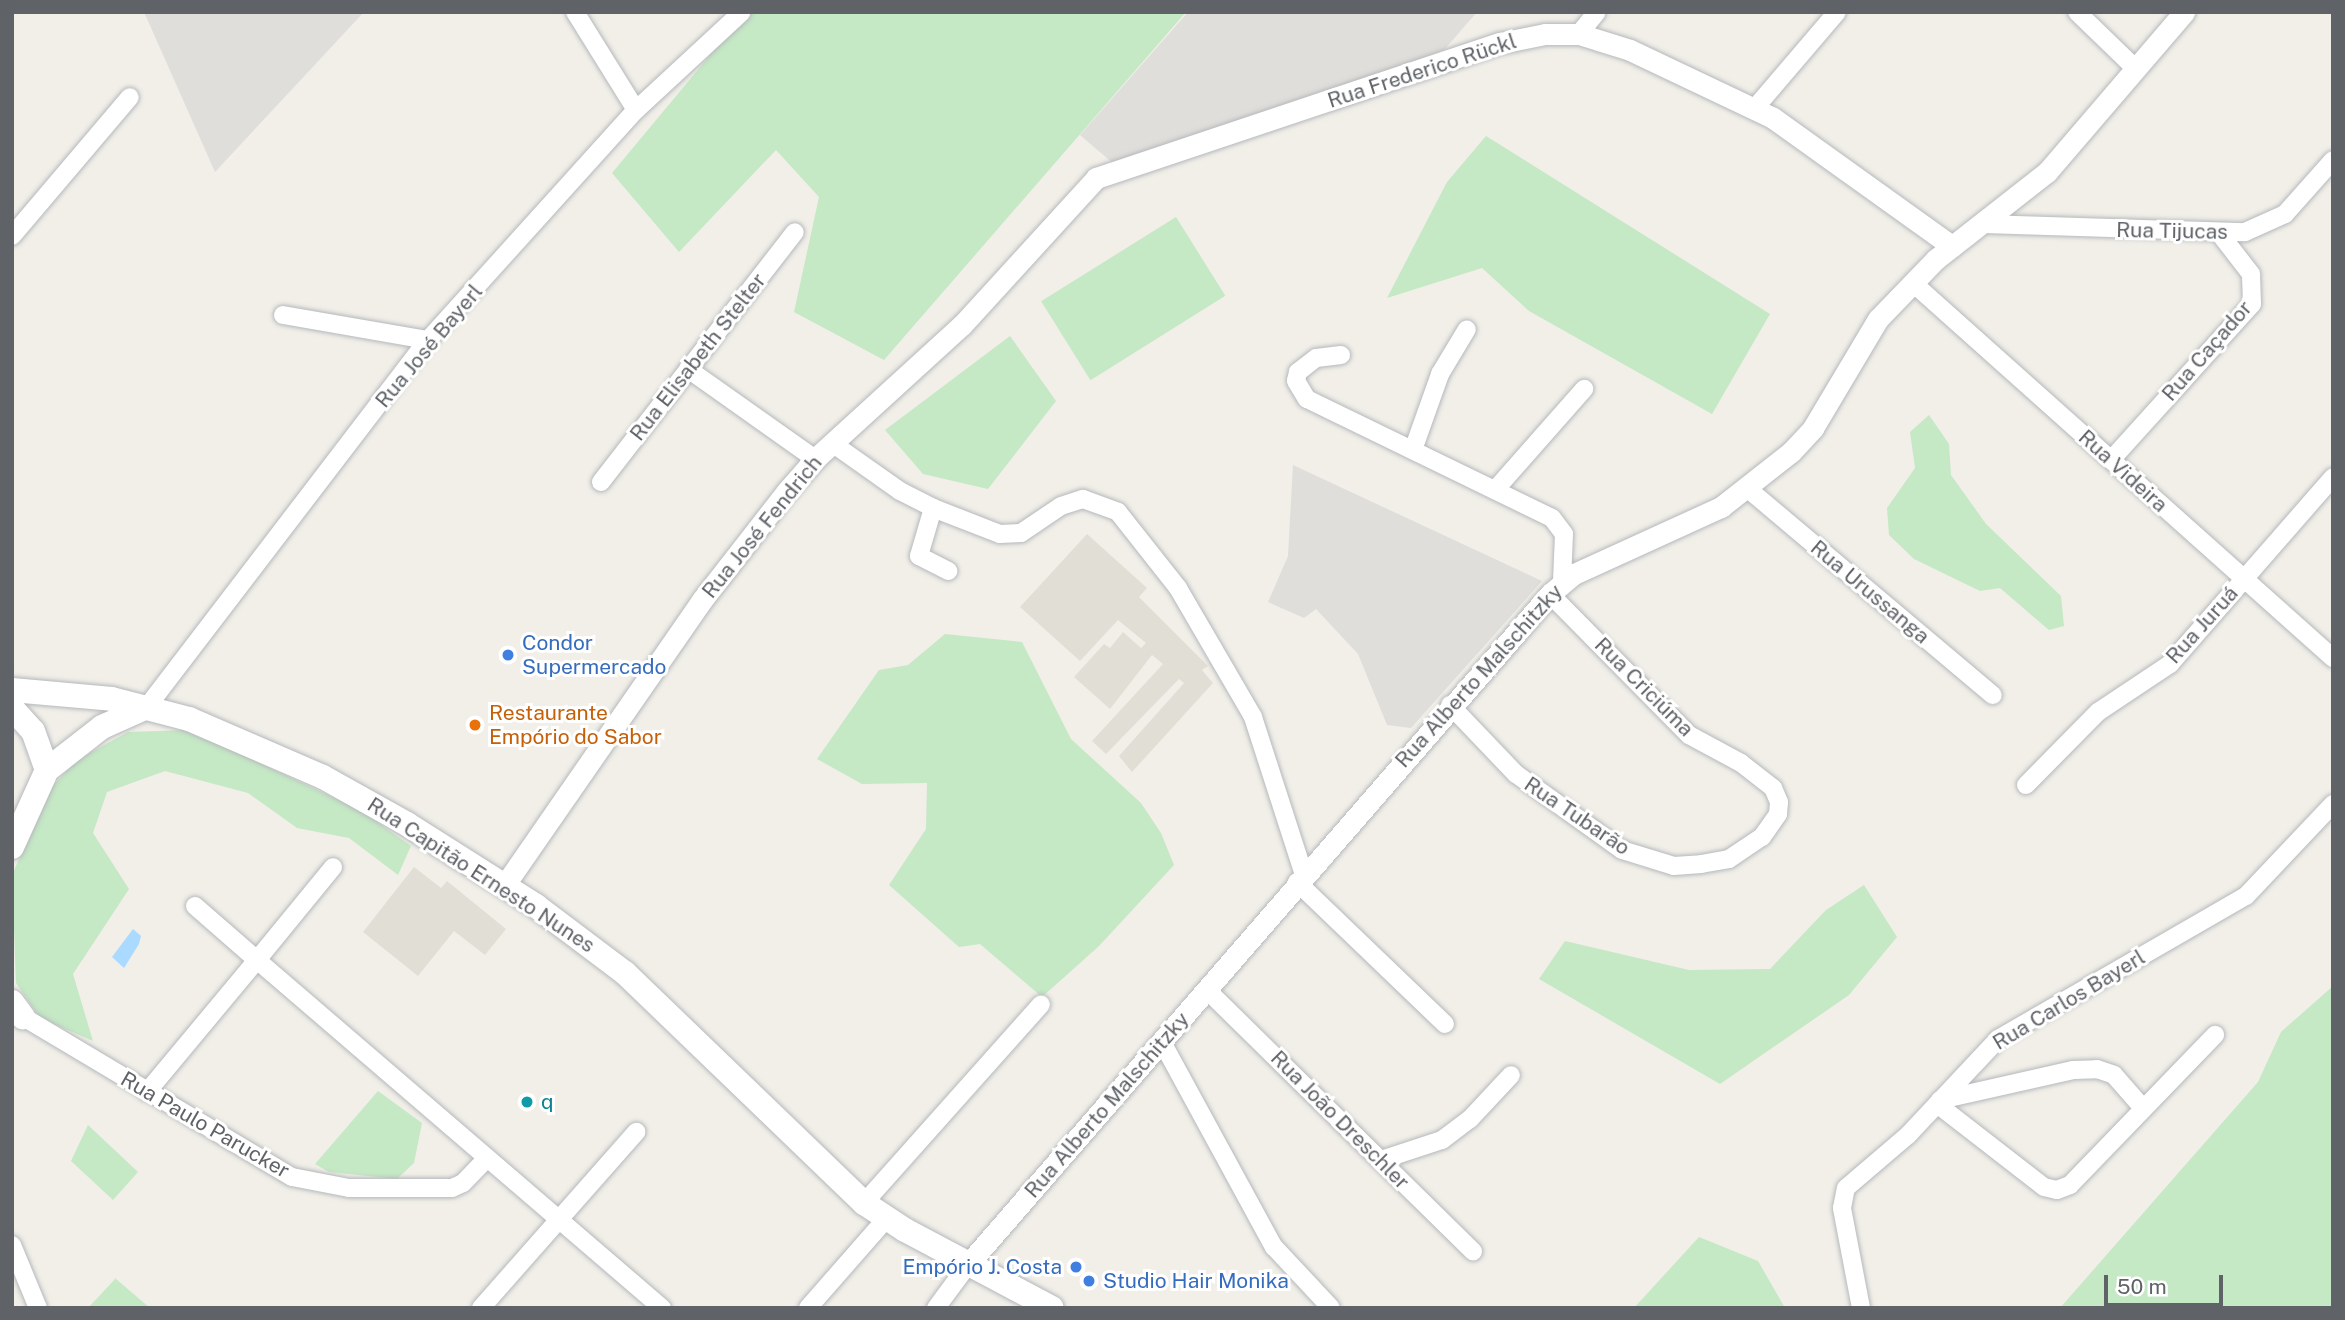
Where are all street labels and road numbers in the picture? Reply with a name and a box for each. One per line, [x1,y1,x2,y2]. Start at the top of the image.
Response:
street label: Rua Frederico Rückl [1324,29,1520,113]
street label: Rua Tijucas [2116,217,2228,245]
street label: Rua Elisabeth Stelter [625,268,771,446]
street label: Rua José Bayerl [370,279,488,413]
street label: Rua Caçador [2157,296,2257,406]
street label: Rua Videira [2073,424,2173,518]
street label: Rua José Fendrich [697,451,827,603]
street label: Rua Urussanga [1805,535,1935,649]
street label: Rua Alberto Malschitzky [1390,579,1568,773]
street label: Rua Juruá [2161,581,2243,669]
street label: Rua Criciúma [1589,632,1699,742]
street label: Rua Tubarão [1519,771,1635,861]
street label: Rua Capitão Ernesto Nunes [363,792,599,958]
street label: Rua Carlos Bayerl [1988,945,2150,1055]
street label: Rua Alberto Malschitzky [1019,1007,1195,1203]
street label: Rua João Dreschler [1265,1045,1415,1195]
street label: Rua Paulo Parucker [116,1066,294,1184]

